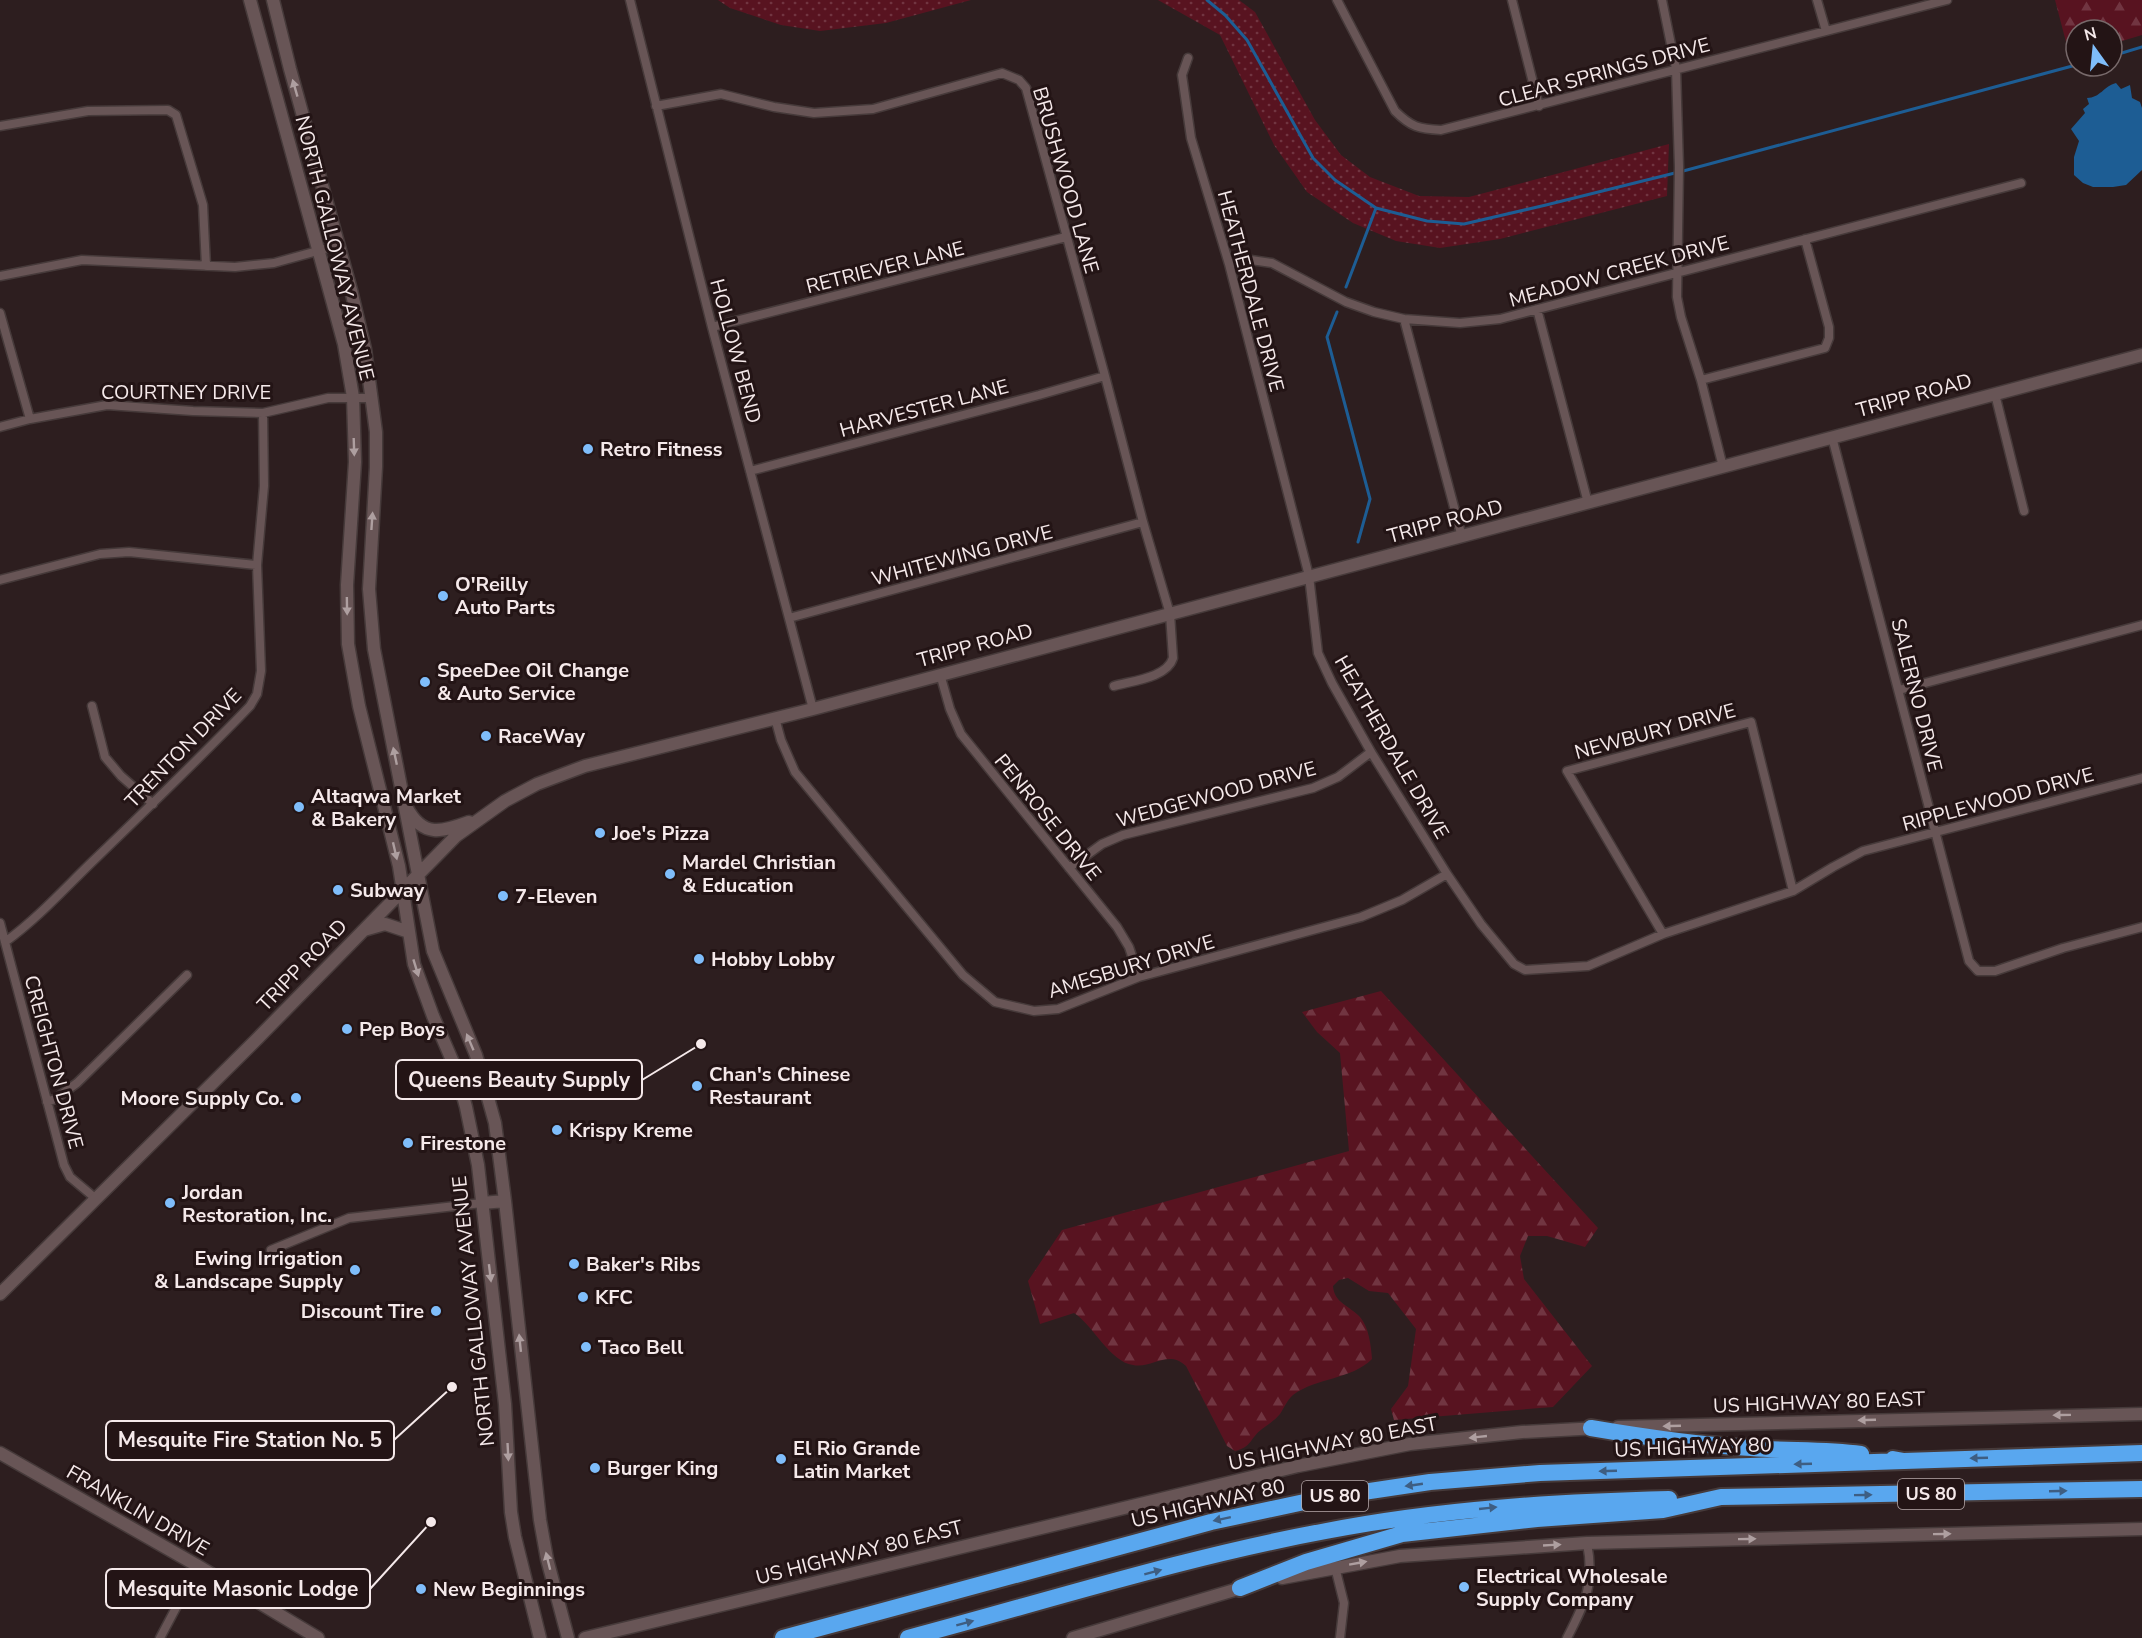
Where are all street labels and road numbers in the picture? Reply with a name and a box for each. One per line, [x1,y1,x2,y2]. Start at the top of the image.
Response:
street label: CLEAR SPRINGS DRIVE [1495,31,1713,114]
street label: BRUSHWOOD LANE [1026,84,1105,277]
street label: NORTH GALLOWAY AVENUE [289,113,380,383]
street label: HEATHERDALE DRIVE [1211,187,1290,395]
street label: MEADOW CREEK DRIVE [1506,229,1732,314]
street label: RETRIEVER LANE [803,235,967,300]
street label: HOLLOW BEND [703,276,768,426]
street label: TRIPP ROAD [1853,367,1975,424]
street label: HARVESTER LANE [837,373,1012,444]
street label: COURTNEY DRIVE [101,379,271,406]
street label: TRIPP ROAD [1384,493,1506,550]
street label: WHITEWING DRIVE [869,518,1056,593]
street label: SALERNO DRIVE [1884,616,1949,774]
street label: TRIPP ROAD [914,617,1036,674]
street label: HEATHERDALE DRIVE [1328,651,1455,844]
street label: TRENTON DRIVE [119,682,248,814]
street label: NEWBURY DRIVE [1572,697,1739,766]
street label: PENROSE DRIVE [988,748,1107,886]
street label: WEDGEWOOD DRIVE [1113,755,1319,834]
street label: RIPPLEWOOD DRIVE [1899,761,2097,838]
street label: TRIPP ROAD [251,913,353,1017]
street label: AMESBURY DRIVE [1045,928,1218,1005]
street label: CREIGHTON DRIVE [17,972,90,1152]
street label: NORTH GALLOWAY AVENUE [446,1174,501,1448]
street label: US HIGHWAY 80 EAST [1712,1385,1926,1420]
street label: US HIGHWAY 80 EAST [1226,1410,1440,1477]
street label: US HIGHWAY 80 [1614,1431,1772,1464]
street label: FRANKLIN DRIVE [61,1459,214,1562]
street label: US HIGHWAY 80 [1128,1473,1288,1534]
road number: US 80 [1898,1479,1964,1509]
road number: US 80 [1302,1481,1368,1511]
street label: US HIGHWAY 80 EAST [753,1514,965,1591]

